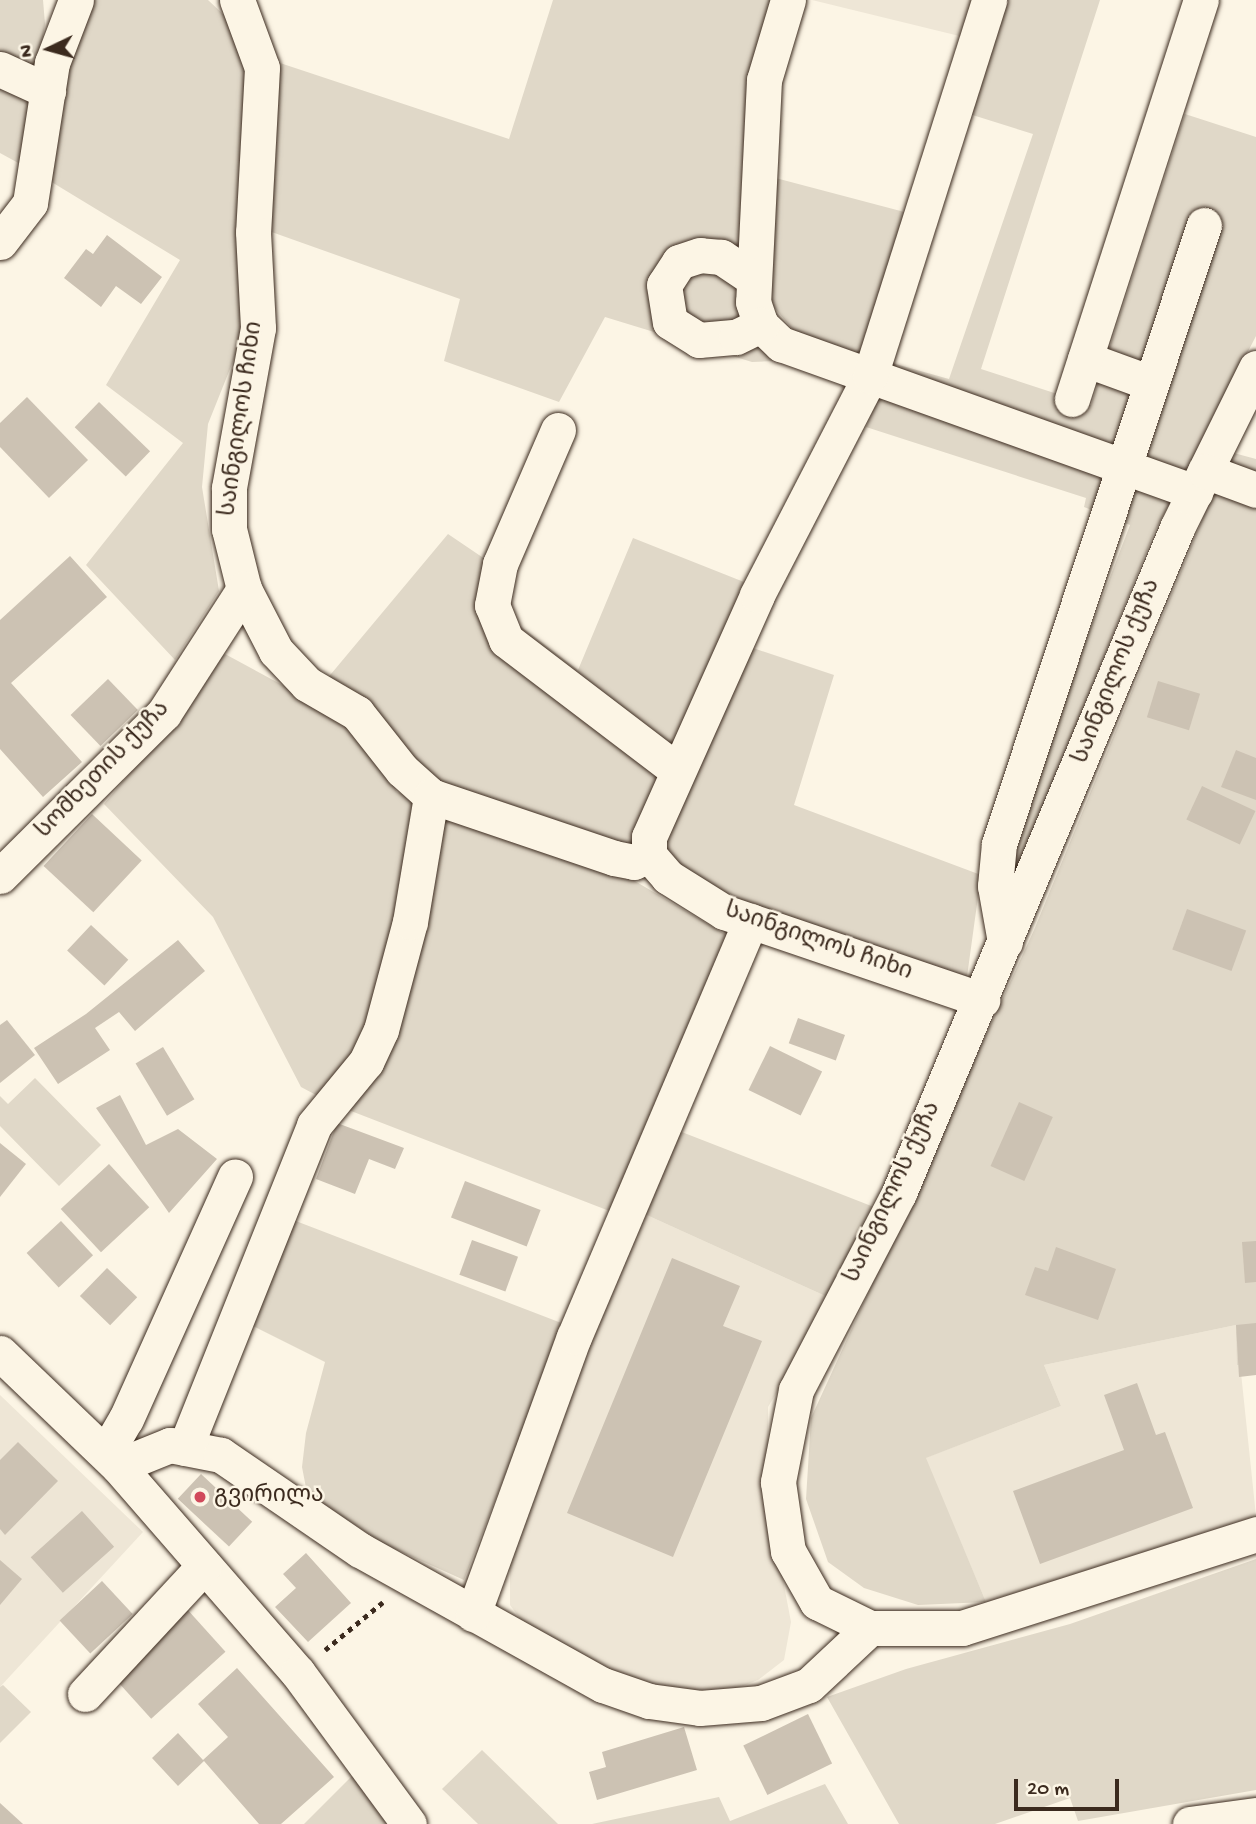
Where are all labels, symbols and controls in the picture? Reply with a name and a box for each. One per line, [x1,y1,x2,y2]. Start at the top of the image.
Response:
north arrow [14,14,84,84]
text: N [16,44,40,58]
street label: საინგილოს ჩიხი [216,320,270,518]
street label: საინგილოს ქუჩა [1068,576,1168,768]
street label: სომხეთის ქუჩა [32,697,176,845]
street label: საინგილოს ჩიხი [721,898,915,988]
street label: საინგილოს ქუჩა [840,1098,948,1288]
place label: გვირილა [214,1483,324,1511]
marker: გვირილა [192,1489,208,1505]
scale bar [1018,1764,1123,1808]
text: 20 m [1027,1778,1069,1803]

